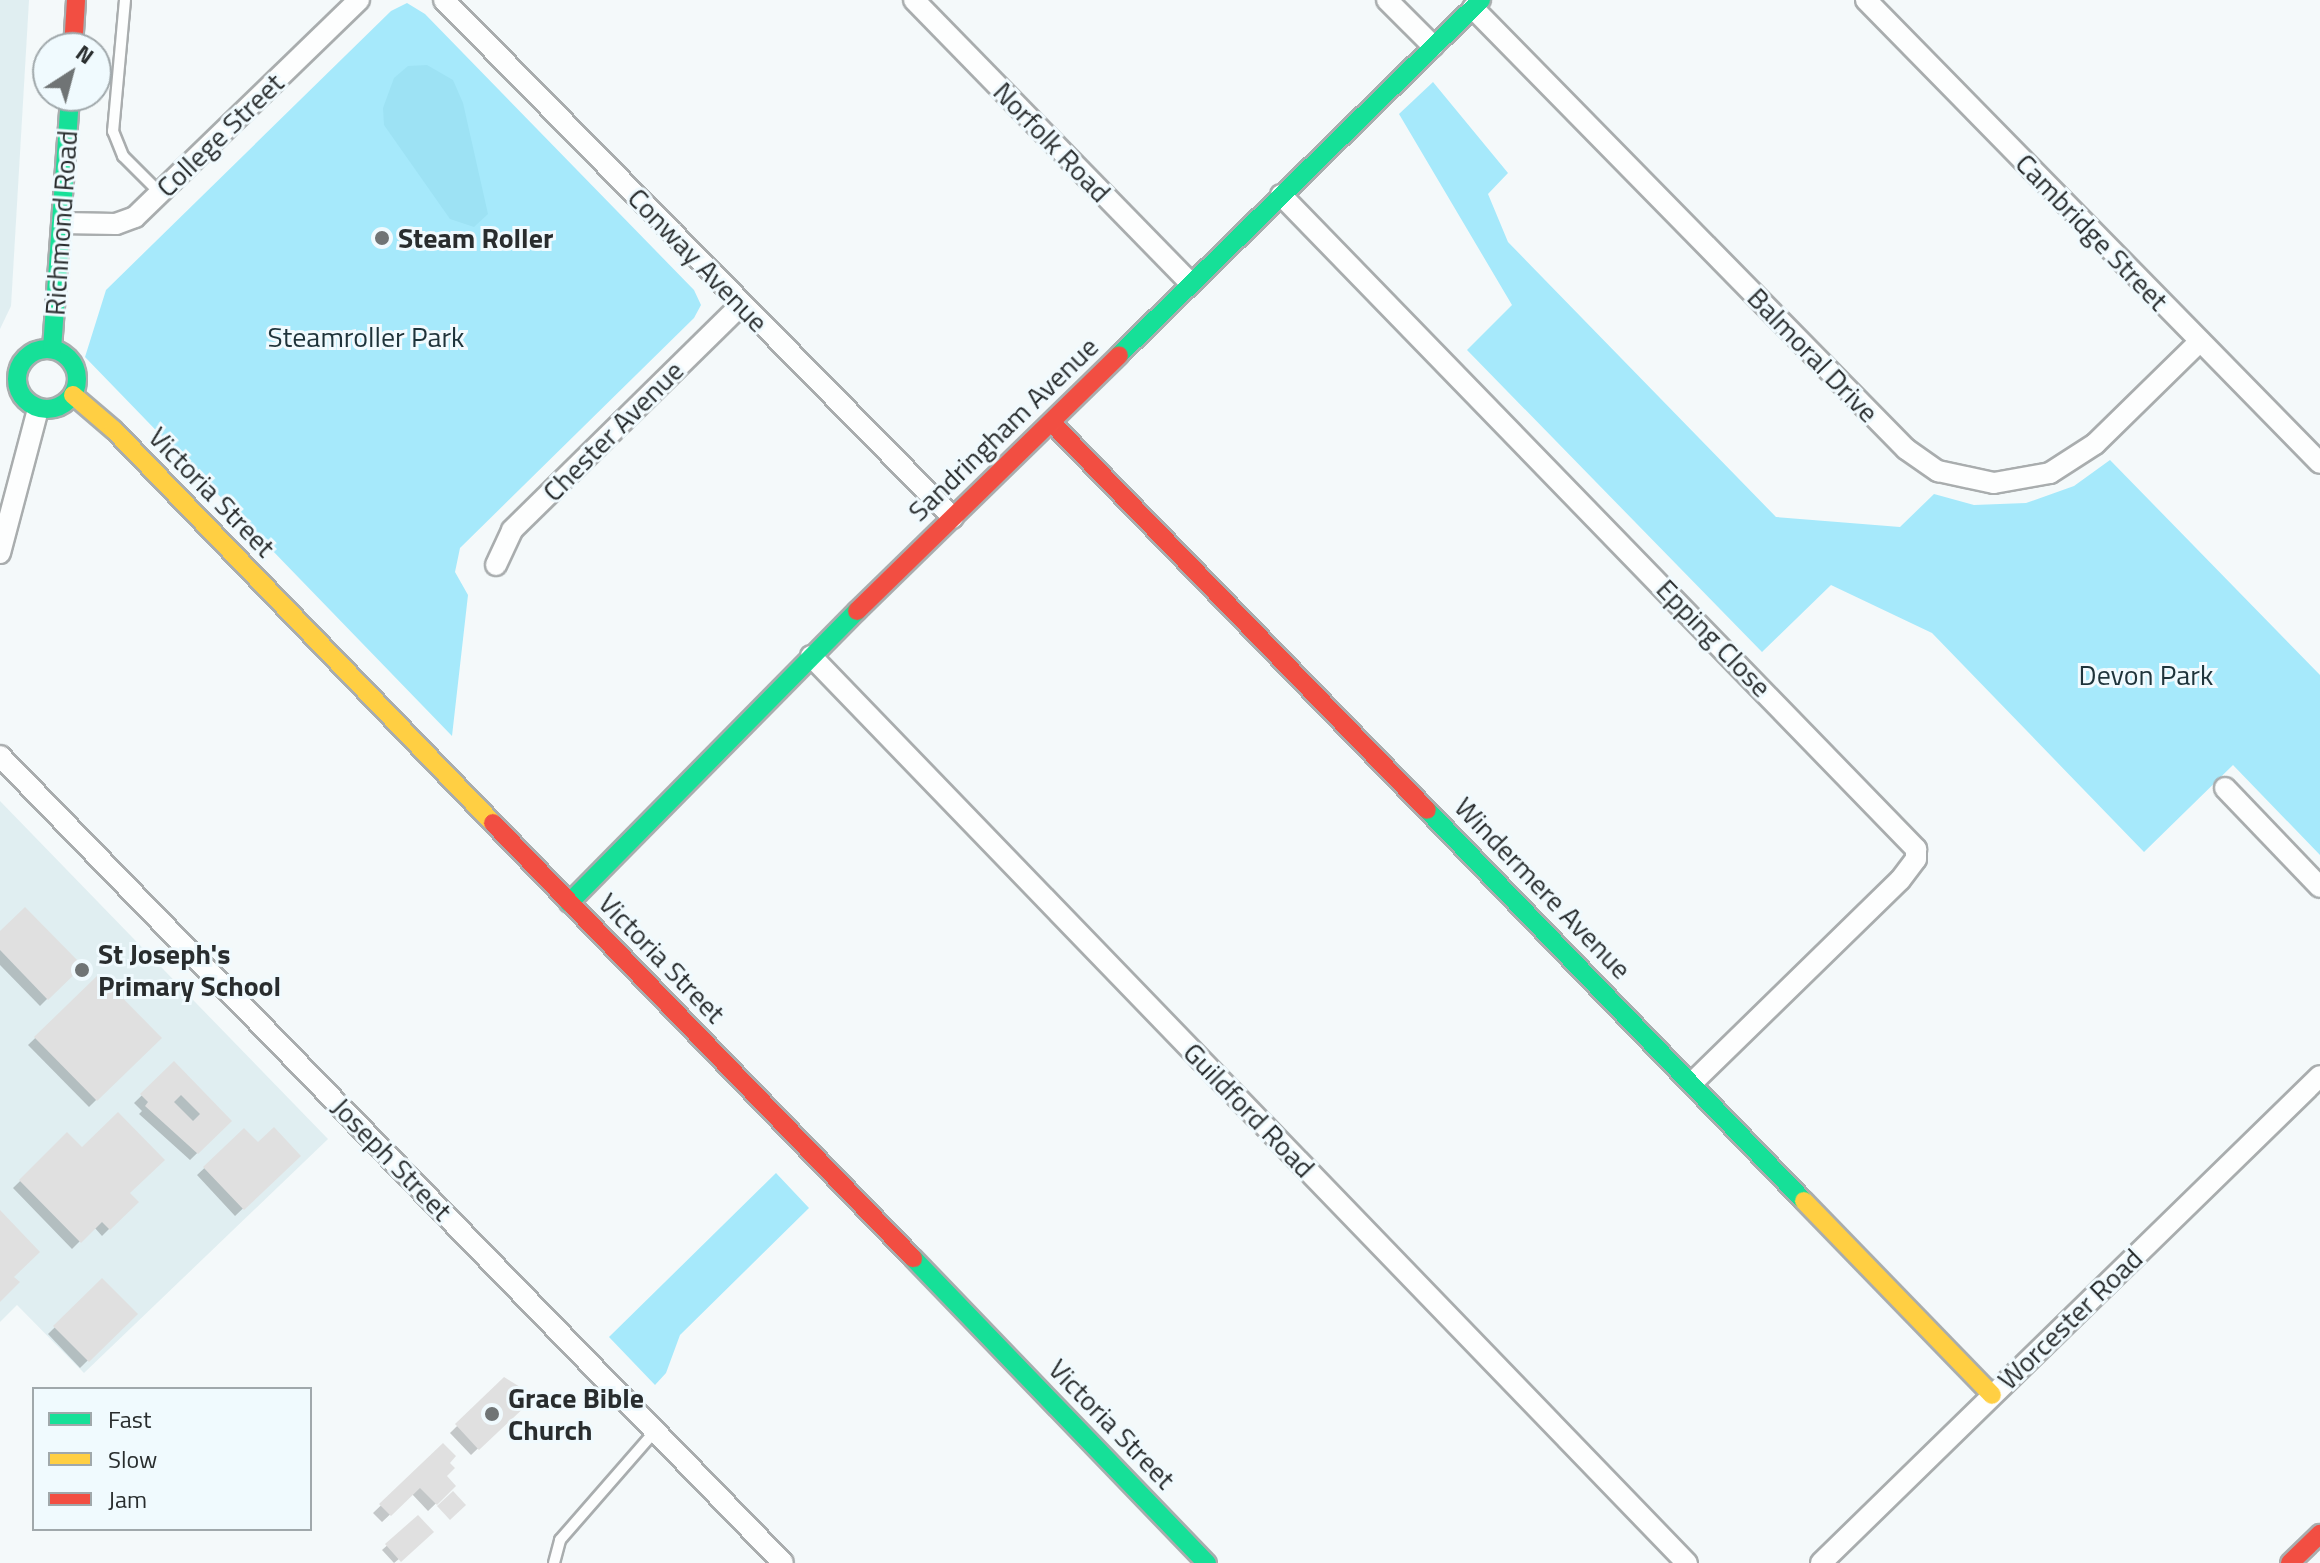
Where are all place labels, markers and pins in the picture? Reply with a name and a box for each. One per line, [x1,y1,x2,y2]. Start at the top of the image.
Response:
place label: Steam Roller [398,221,553,255]
marker: Steam Roller [373,229,391,247]
place label: St Joseph's Primary School [98,937,281,1003]
marker: St Joseph's Primary School [73,961,91,979]
place label: Grace Bible Church [508,1381,644,1447]
marker: Grace Bible Church [483,1405,501,1423]

